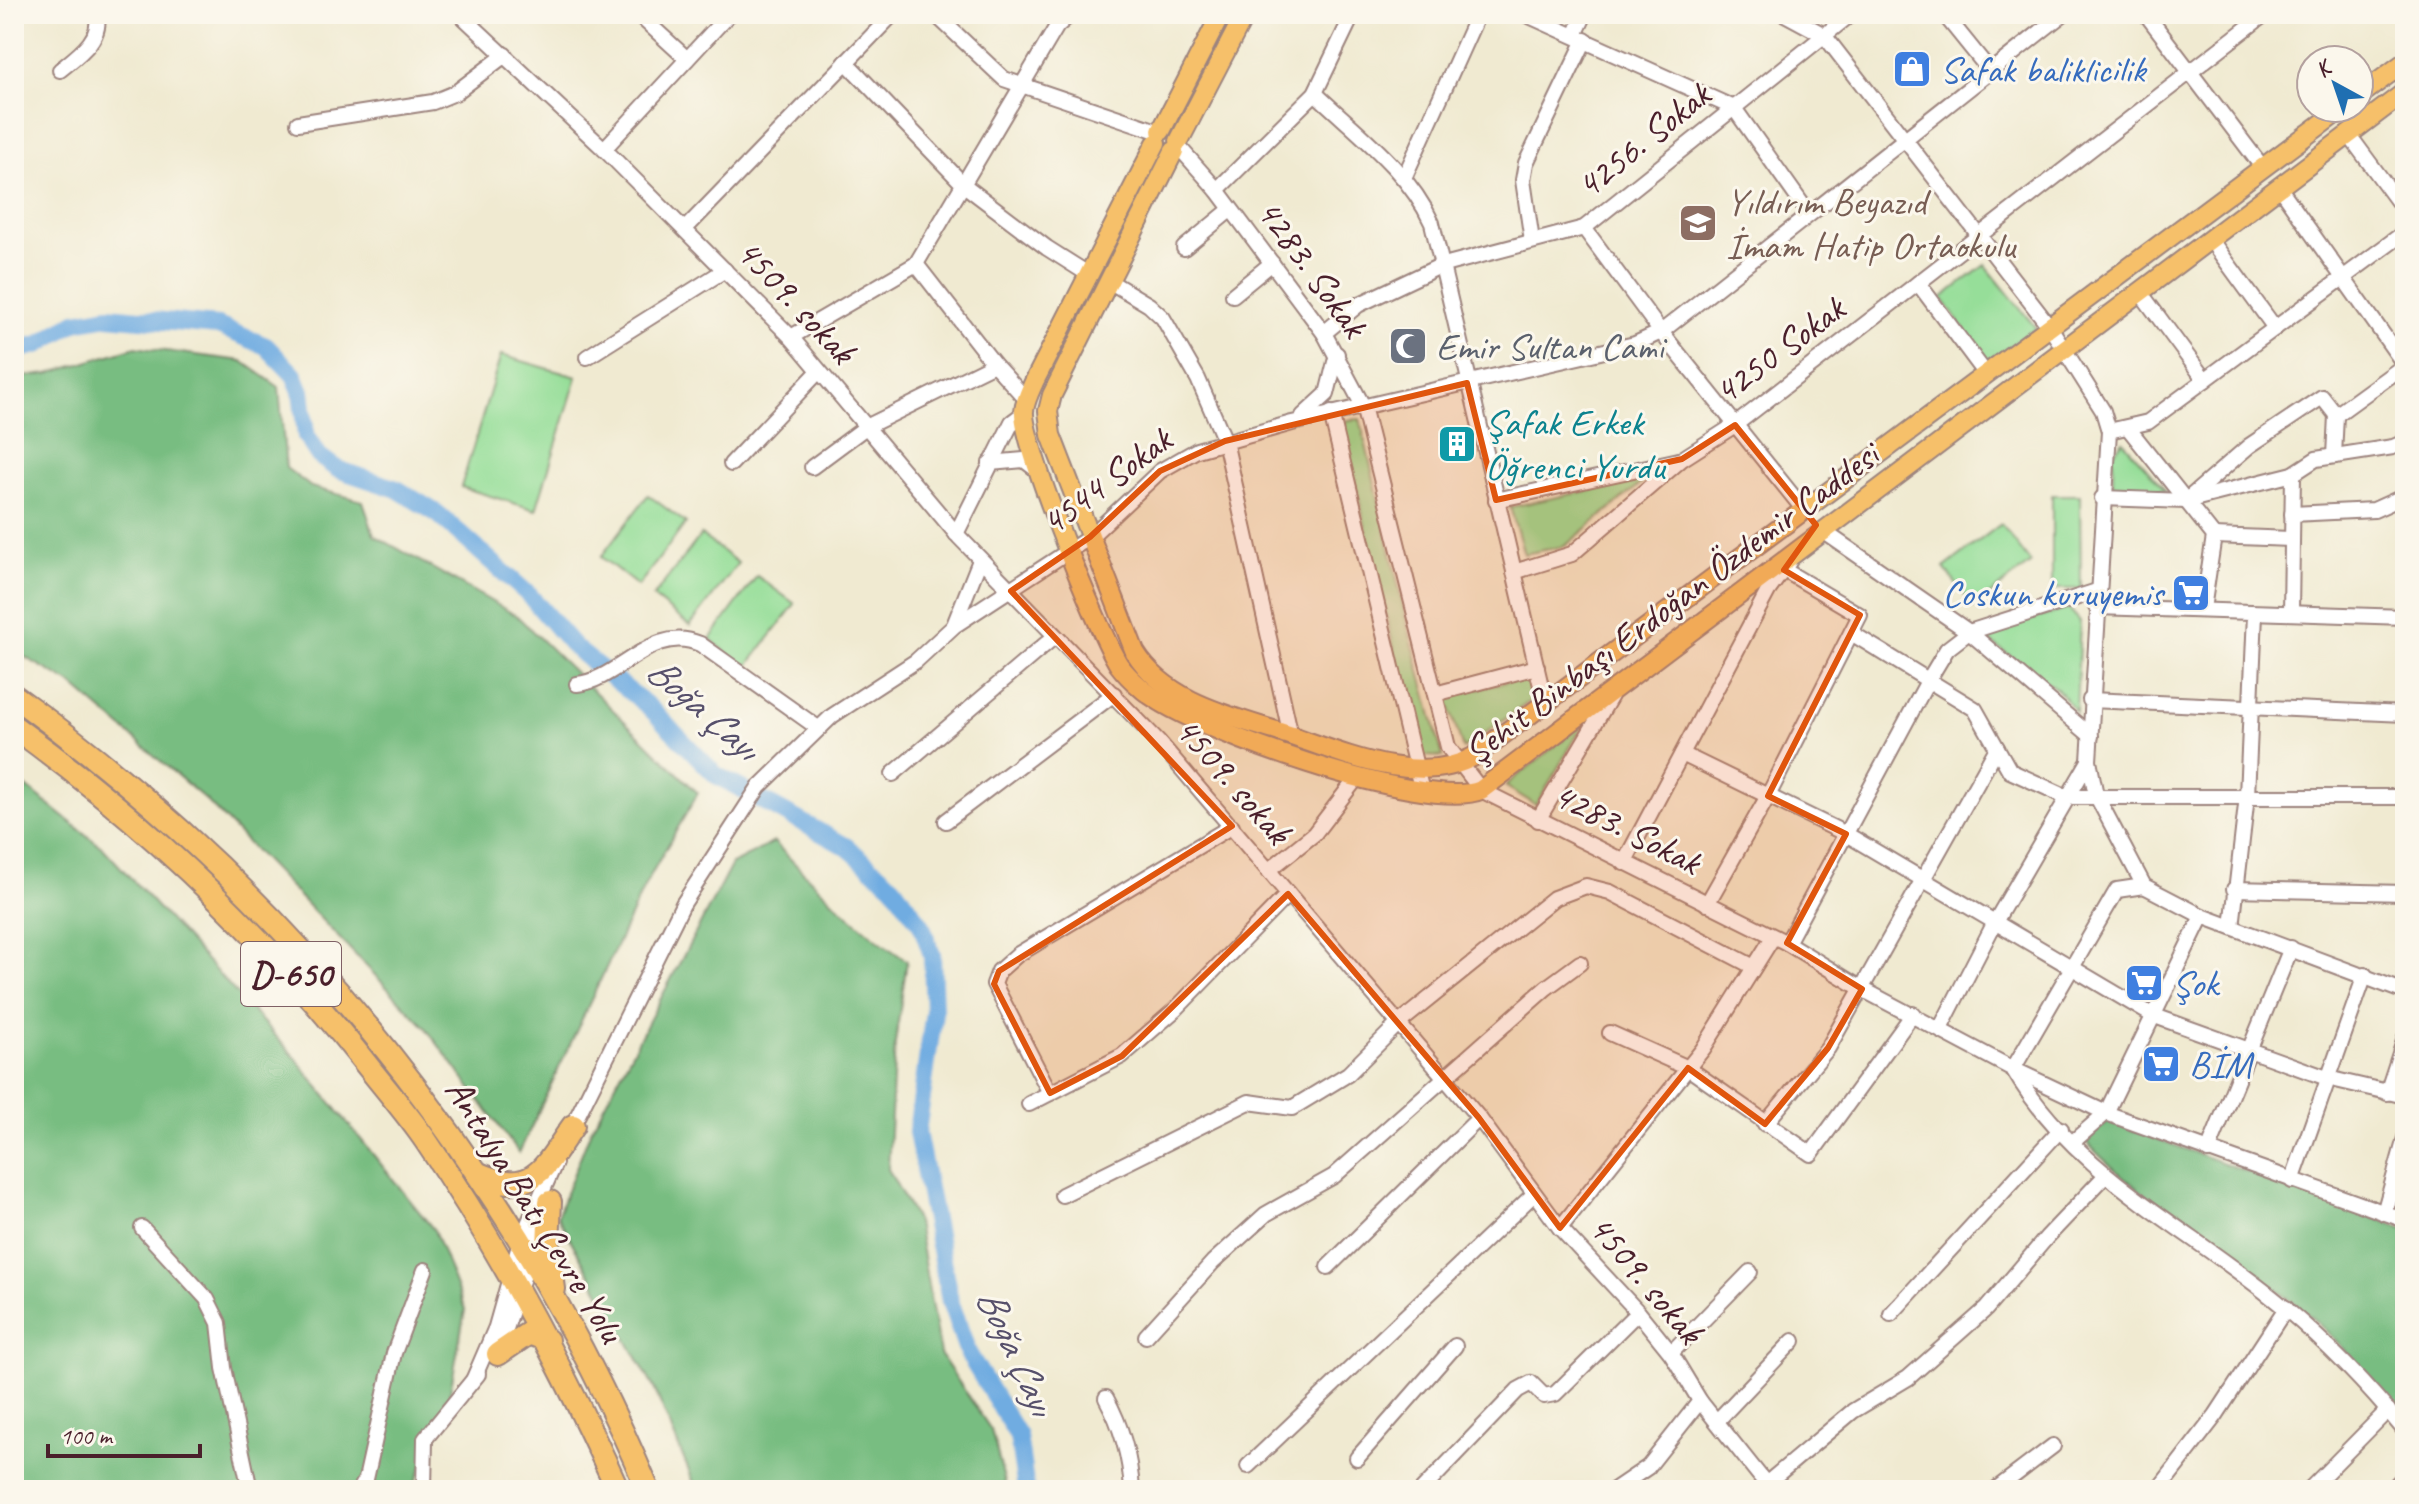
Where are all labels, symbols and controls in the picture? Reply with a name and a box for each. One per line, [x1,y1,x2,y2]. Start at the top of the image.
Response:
north arrow [2295,44,2375,124]
place label: Safak baliklicilik [1940,46,2148,93]
shop icon: Safak baliklicilik [1891,48,1933,90]
text: K [2310,52,2340,84]
street label: 4256. Sokak [1566,70,1721,208]
place label: Yıldırım Beyazıd İmam Hatip Ortaokulu [1726,178,2017,269]
street label: 4283. Sokak [1246,190,1379,348]
school or university icon: Yıldırım Beyazıd İmam Hatip Ortaokulu [1677,202,1719,244]
street label: 4509. sokak [726,228,868,376]
street label: 4250 Sokak [1704,284,1856,415]
place label: Emir Sultan Cami [1436,323,1668,370]
mosque icon: Emir Sultan Cami [1387,325,1429,367]
place label: Şafak Erkek Öğrenci Yurdu [1485,399,1666,490]
street label: 4544 Sokak [1031,415,1183,546]
building icon: Şafak Erkek Öğrenci Yurdu [1436,423,1478,465]
street label: Şehit Binbaşı Erdoğan Özdemir Caddesi [1454,429,1891,774]
place label: Coskun kuruyemis [1942,570,2166,617]
supermarket icon: Coskun kuruyemis [2170,572,2212,614]
water label: Boğa Çayı [636,645,773,774]
street label: 4509. sokak [1165,706,1303,856]
street label: 4283. Sokak [1545,771,1711,886]
road number: D-650 [241,942,341,1006]
place label: Şok [2172,960,2221,1007]
supermarket icon: Şok [2123,962,2165,1004]
place label: BİM [2189,1041,2255,1088]
supermarket icon: BİM [2140,1043,2182,1085]
street label: Antalya Batı Çevre Yolu [435,1069,636,1352]
street label: 4509. sokak [1578,1205,1716,1356]
water label: Boğa Çayı [965,1280,1069,1426]
scale bar [48,1408,200,1458]
text: 100 m [60,1421,114,1451]

